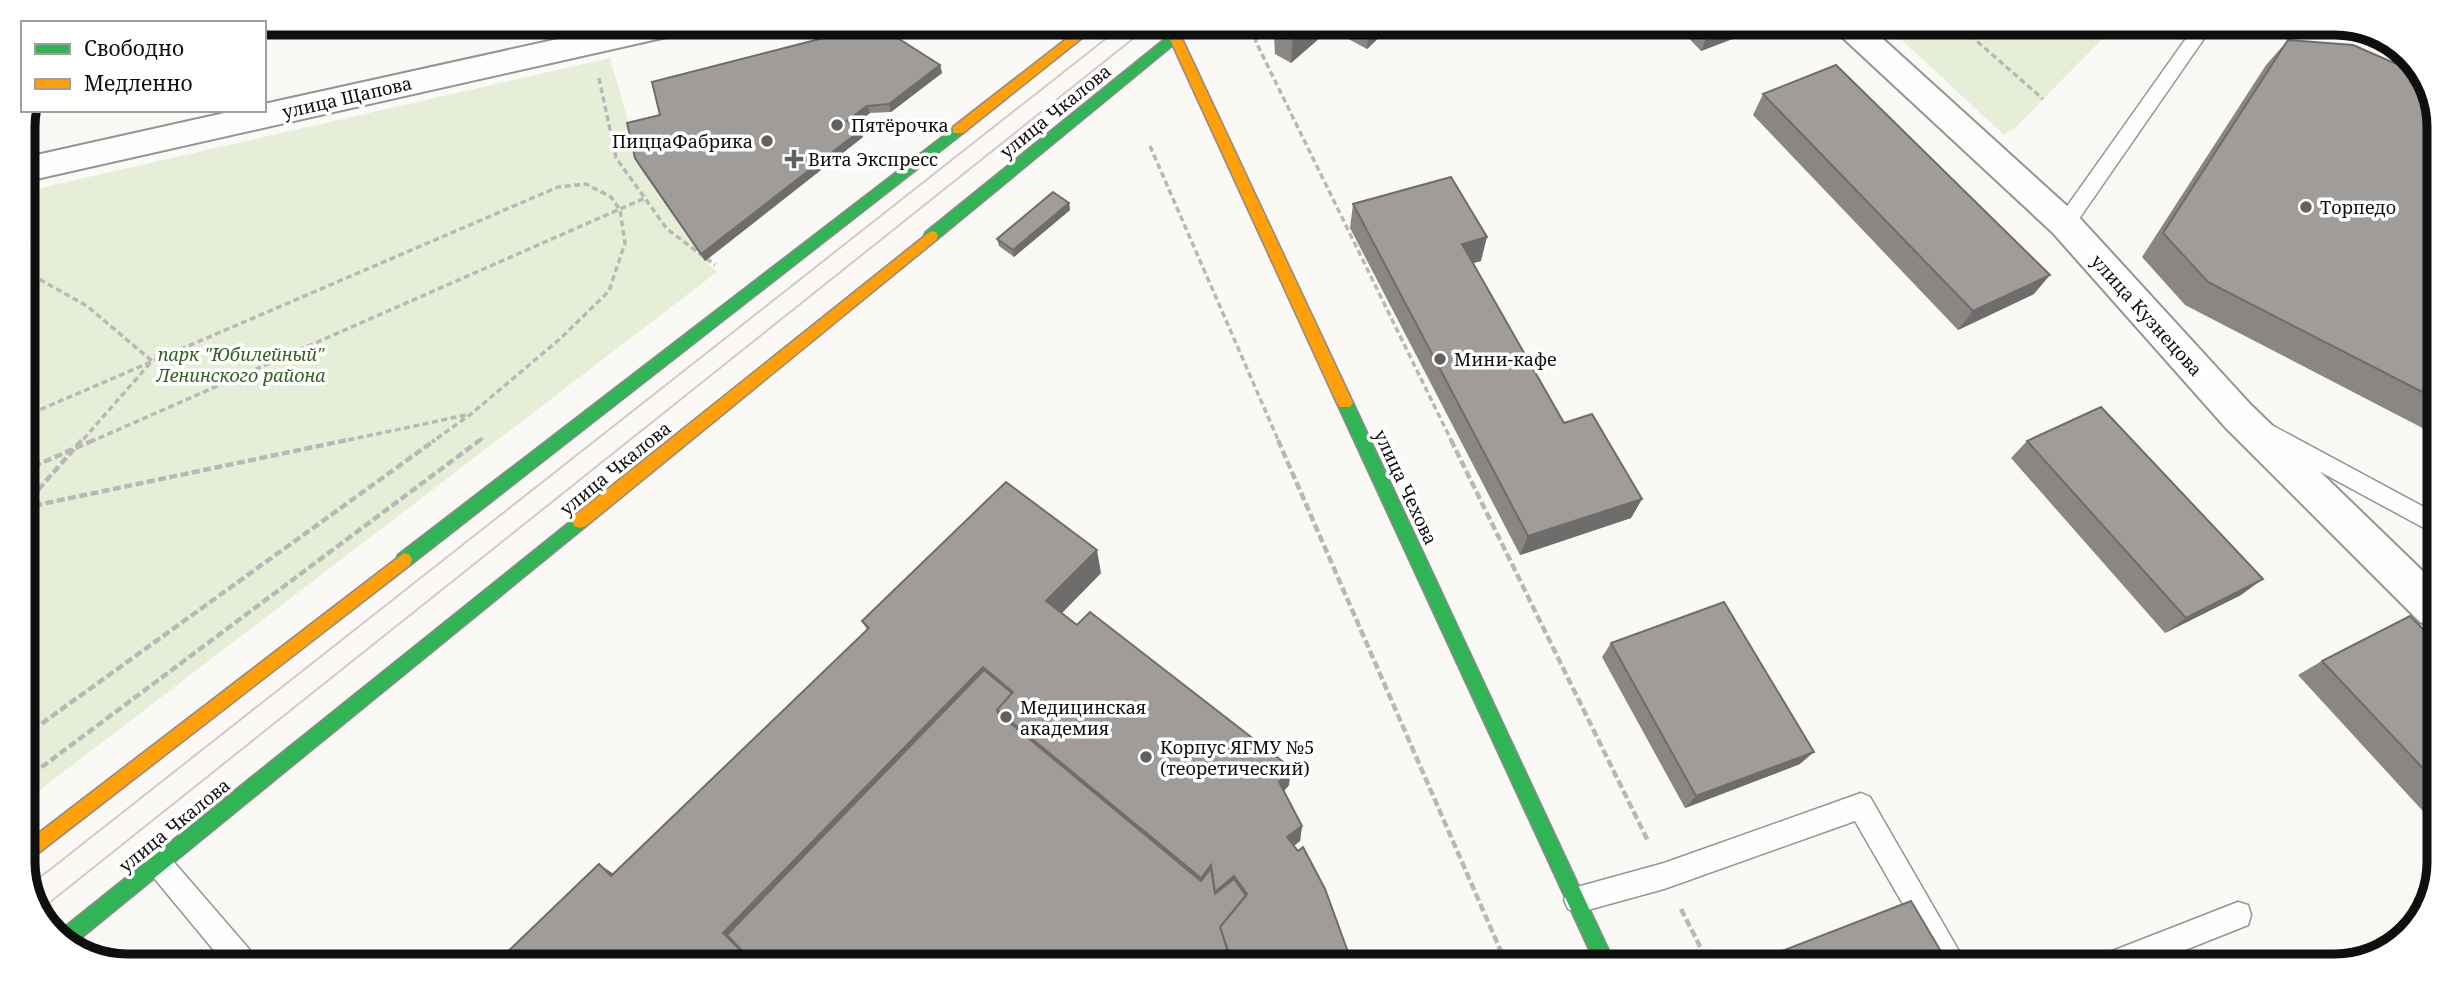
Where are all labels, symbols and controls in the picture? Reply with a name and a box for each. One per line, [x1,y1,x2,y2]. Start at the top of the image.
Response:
legend [21,21,266,112]
text: Свободно [84,34,184,62]
street label: улица Чкалова [994,59,1116,163]
text: Медленно [84,69,193,97]
street label: улица Щапова [280,70,414,124]
place label: Пятёрочка [851,113,949,137]
marker: Пятёрочка [829,117,845,133]
place label: ПиццаФабрика [612,129,753,153]
marker: ПиццаФабрика [759,133,775,149]
place label: Вита Экспресс [808,147,938,171]
marker: Вита Экспресс [786,151,802,167]
place label: Торпедо [2320,195,2396,219]
marker: Торпедо [2298,199,2314,215]
street label: улица Кузнецова [2086,249,2208,381]
park label: парк "Юбилейный" Ленинского района [155,342,326,387]
place label: Мини-кафе [1454,347,1557,371]
marker: Мини-кафе [1432,351,1448,367]
street label: улица Чкалова [554,416,676,520]
street label: улица Чехова [1369,425,1443,549]
place label: Медицинская академия [1020,695,1146,740]
marker: Медицинская академия [998,709,1014,725]
place label: Корпус ЯГМУ №5 (теоретический) [1160,735,1314,780]
marker: Корпус ЯГМУ №5 (теоретический) [1138,749,1154,765]
street label: улица Чкалова [113,773,235,877]

